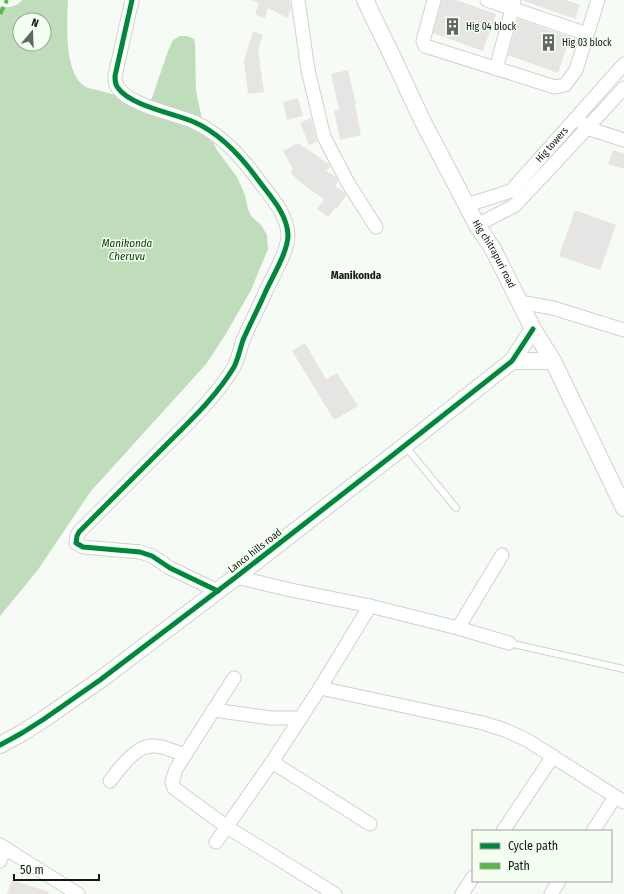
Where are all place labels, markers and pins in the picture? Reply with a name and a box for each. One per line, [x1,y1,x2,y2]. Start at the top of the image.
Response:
building icon: Hig 04 block [443,17,463,37]
place label: Hig 04 block [466,21,516,33]
building icon: Hig 03 block [539,33,559,53]
place label: Hig 03 block [562,37,612,49]

